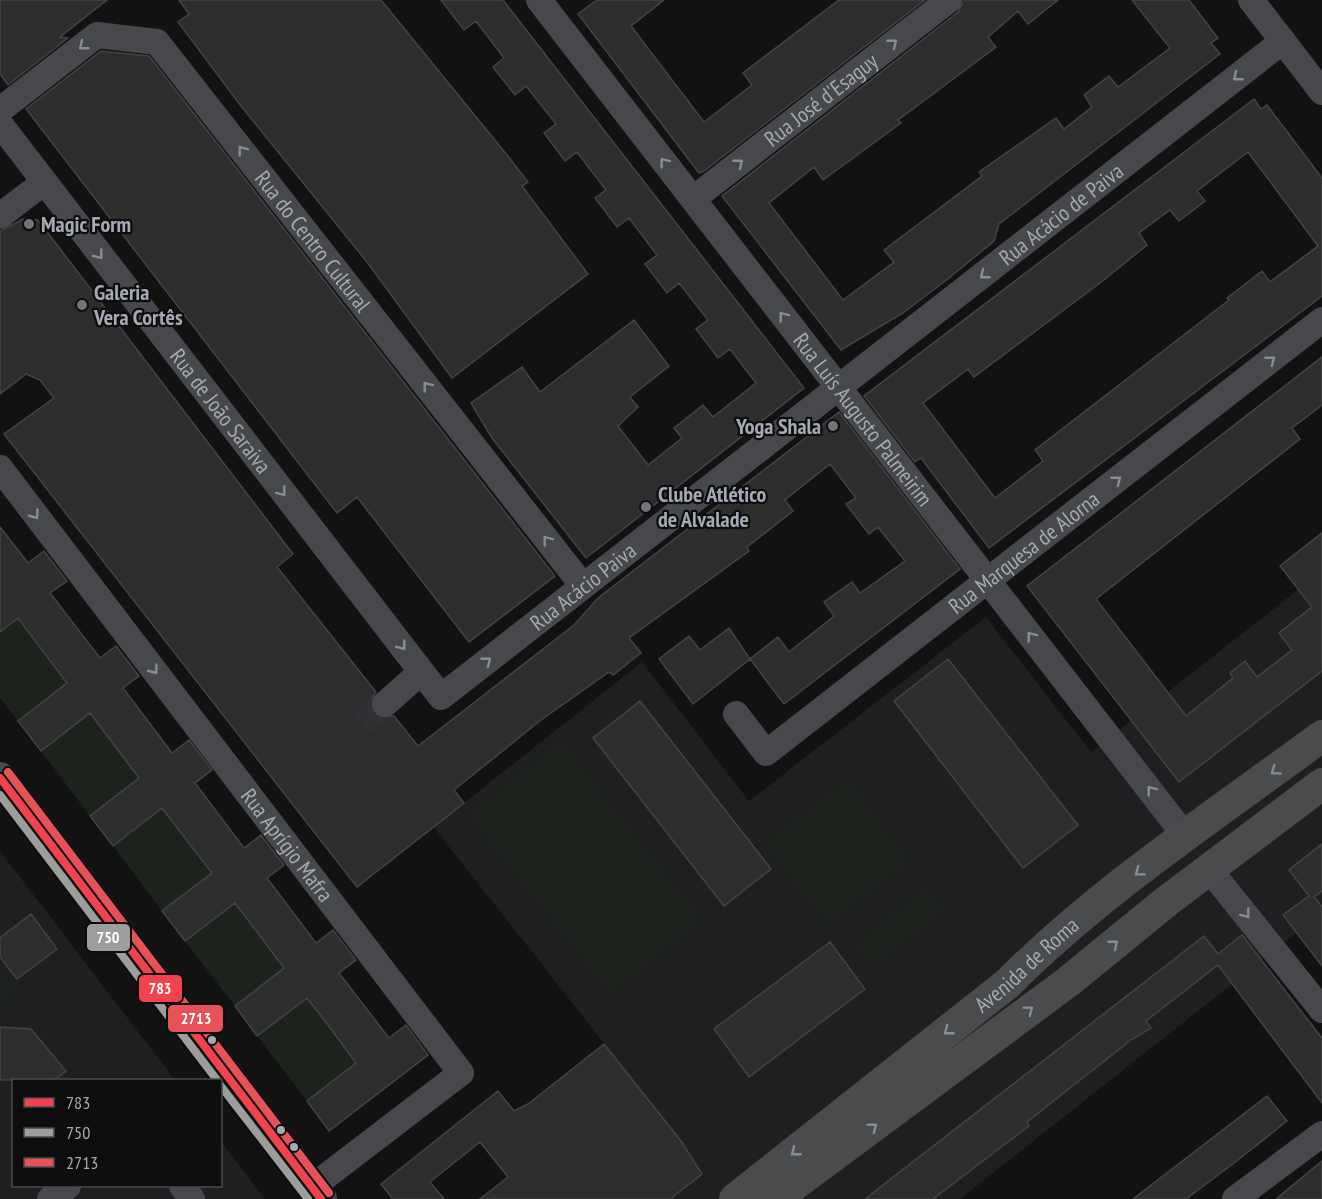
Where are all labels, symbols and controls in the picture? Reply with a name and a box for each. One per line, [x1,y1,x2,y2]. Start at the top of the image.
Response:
one-way arrow [78,39,89,50]
one-way arrow [887,40,898,51]
street label: Rua José d'Esaguy [759,46,884,152]
one-way arrow [1233,70,1244,81]
one-way arrow [239,146,250,157]
one-way arrow [661,157,672,168]
street label: Rua Acácio de Paiva [993,157,1129,271]
one-way arrow [733,159,744,170]
street label: Rua do Centro Cultural [249,165,378,318]
place label: Magic Form [41,210,131,238]
marker: Magic Form [22,217,36,231]
one-way arrow [91,248,102,259]
one-way arrow [979,267,990,278]
place label: Galeria Vera Cortês [93,278,183,331]
marker: Galeria Vera Cortês [75,298,89,312]
one-way arrow [780,312,791,323]
street label: Rua Luís Augusto Palmeirim [787,327,939,512]
street label: Rua de João Saraiva [164,343,278,479]
one-way arrow [1264,357,1275,368]
one-way arrow [424,382,435,393]
place label: Yoga Shala [735,412,821,440]
marker: Yoga Shala [826,419,840,433]
one-way arrow [1110,476,1121,487]
place label: Clube Atlético de Alvalade [658,480,767,533]
one-way arrow [275,485,286,496]
street label: Rua Marquesa de Alorna [943,485,1105,620]
marker: Clube Atlético de Alvalade [639,500,653,514]
one-way arrow [28,508,39,519]
street label: Rua Acácio Paiva [524,536,642,636]
one-way arrow [543,536,554,547]
one-way arrow [1028,632,1039,643]
one-way arrow [394,639,405,650]
one-way arrow [480,657,491,668]
one-way arrow [146,663,157,674]
one-way arrow [1271,763,1282,774]
street label: Rua Aprígio Mafra [235,783,340,907]
one-way arrow [1147,786,1158,797]
one-way arrow [1135,865,1146,876]
one-way arrow [1238,908,1249,919]
street label: Avenida de Roma [969,911,1084,1019]
line badge: 750 [86,923,131,952]
text: 750 [97,927,120,947]
one-way arrow [1108,940,1119,951]
line badge: 783 [138,974,183,1003]
text: 783 [149,978,171,998]
line badge: 2713 [167,1004,224,1033]
one-way arrow [1023,1007,1034,1018]
text: 2713 [181,1008,211,1028]
one-way arrow [944,1023,955,1034]
unlabelled marker [206,1034,218,1046]
legend [12,1079,222,1187]
text: 783 [66,1091,90,1114]
text: 750 [66,1121,90,1144]
one-way arrow [866,1123,877,1134]
unlabelled marker [275,1124,287,1136]
unlabelled marker [288,1141,300,1153]
one-way arrow [791,1144,802,1155]
text: 2713 [66,1151,98,1174]

